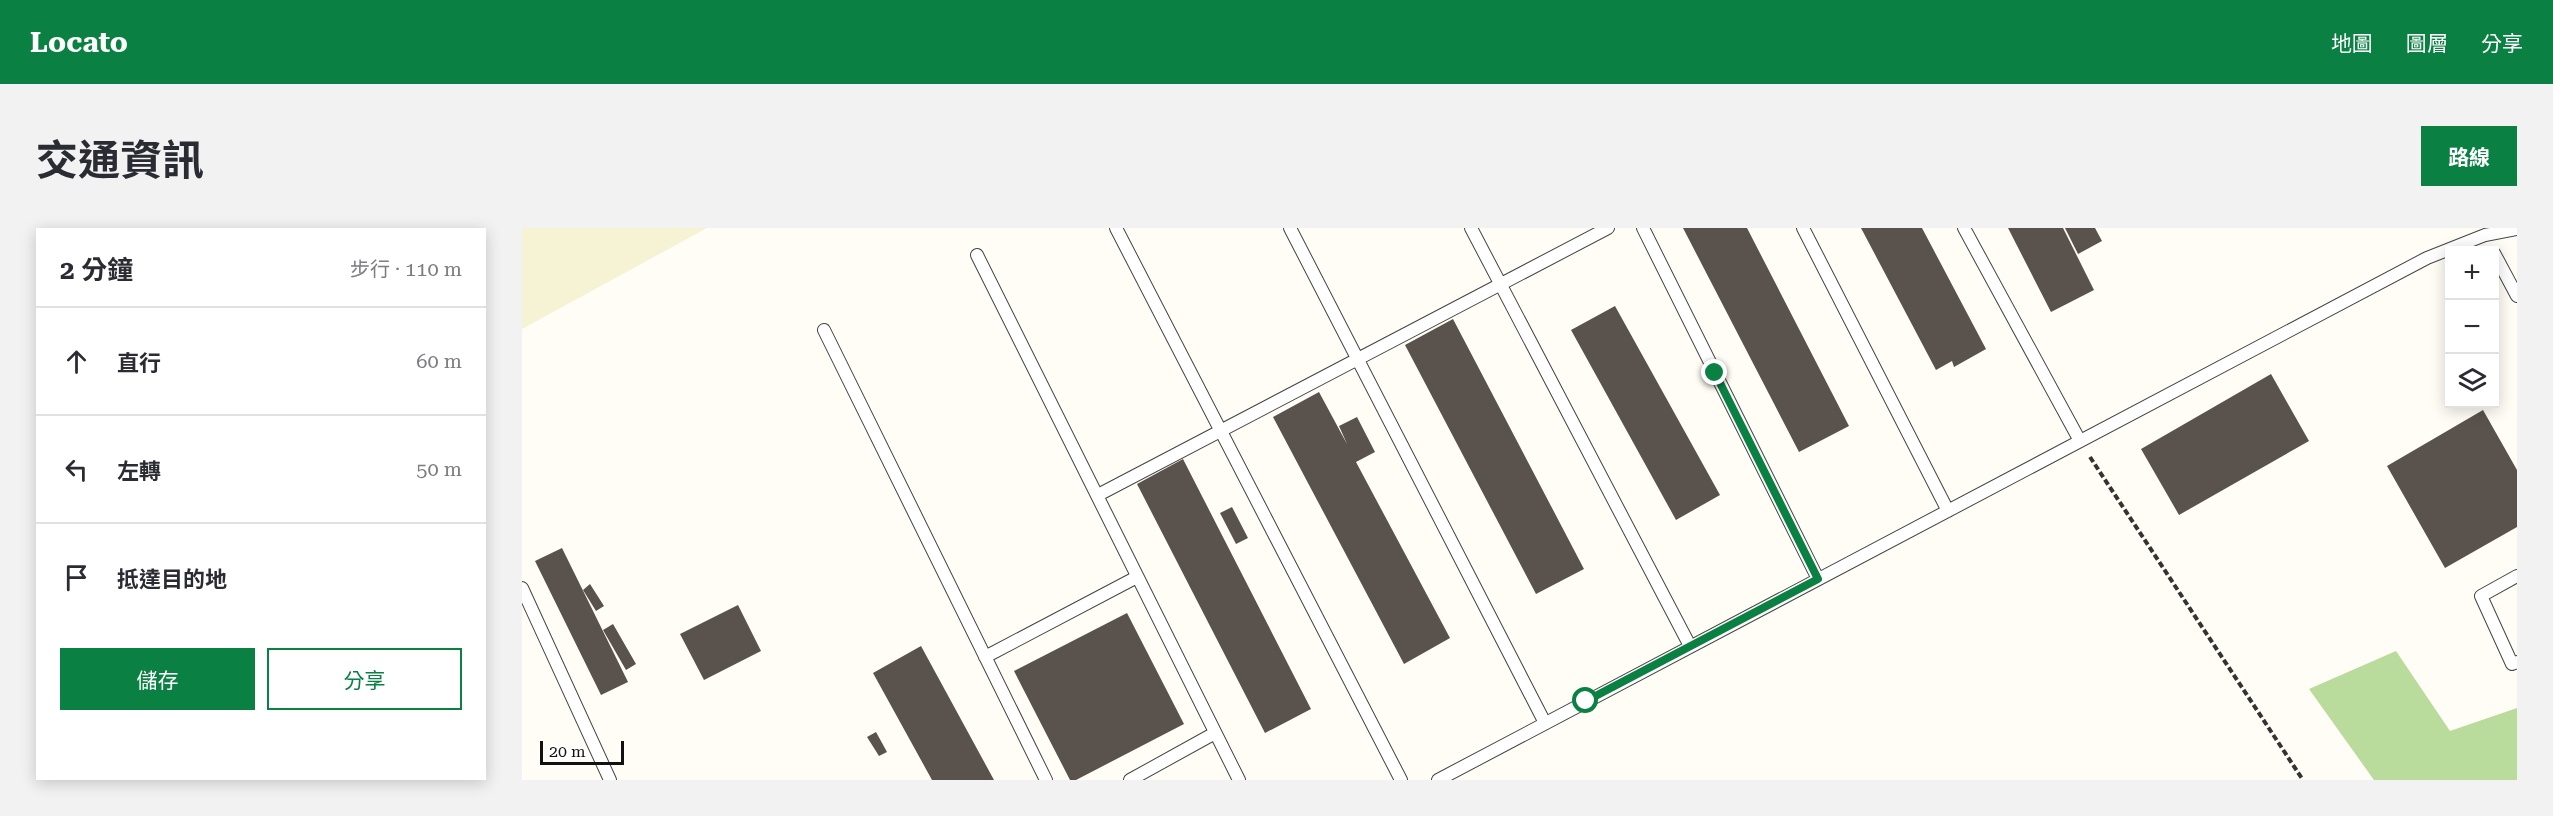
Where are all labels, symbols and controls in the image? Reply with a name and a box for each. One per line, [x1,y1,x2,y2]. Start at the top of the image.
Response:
text: Locato [30,26,128,59]
text: 地圖 [2331,32,2373,56]
text: 圖層 [2406,32,2448,56]
text: 分享 [2481,32,2523,56]
button: 路線 [2421,126,2517,186]
text: 交通資訊 [36,136,204,185]
map controls [2445,246,2499,408]
button: + [2445,246,2499,300]
text: 2 分鐘 [60,255,133,285]
text: 步行 · 110 m [350,257,462,281]
button: − [2445,300,2499,354]
icon: ahead [60,345,93,378]
text: 60 m [416,349,462,373]
text: 直行 [117,351,161,376]
button: layers [2445,354,2499,408]
route end [1701,359,1727,385]
icon: left [60,453,93,486]
text: 50 m [416,457,462,481]
text: 左轉 [117,459,161,484]
icon: arrive [60,561,93,594]
text: 抵達目的地 [117,567,227,592]
button: 儲存 [60,648,255,710]
button: 分享 [267,648,462,710]
route start [1572,687,1598,713]
scale bar [540,738,624,766]
text: 20 m [549,742,586,761]

